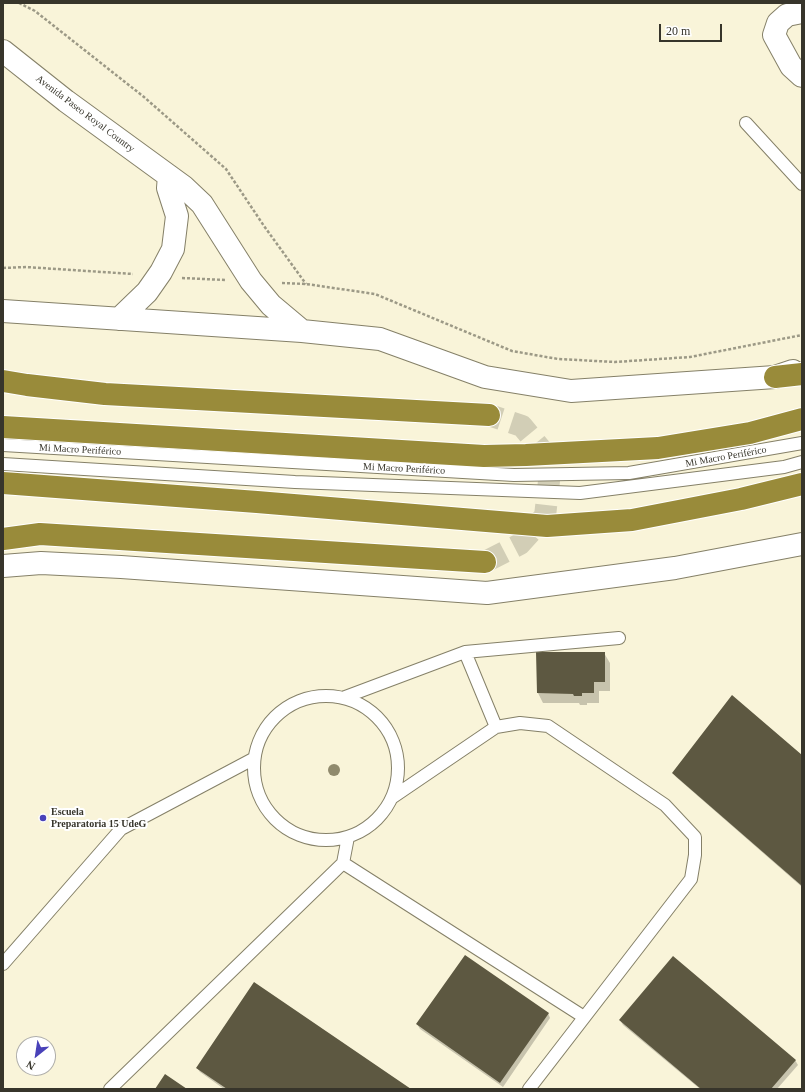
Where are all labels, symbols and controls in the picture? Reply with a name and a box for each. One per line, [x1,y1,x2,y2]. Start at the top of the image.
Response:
scale bar [661,16,724,42]
text: 20 m [666,24,690,38]
street label: Avenida Paseo Royal Country [33,73,137,155]
street label: Mi Macro Periférico [39,442,121,458]
street label: Mi Macro Periférico [684,444,768,470]
street label: Mi Macro Periférico [363,461,445,477]
place label: Escuela Preparatoria 15 UdeG [51,806,146,830]
marker: Escuela Preparatoria 15 UdeG [38,813,48,823]
north arrow [16,1036,56,1076]
text: N [24,1058,37,1073]

